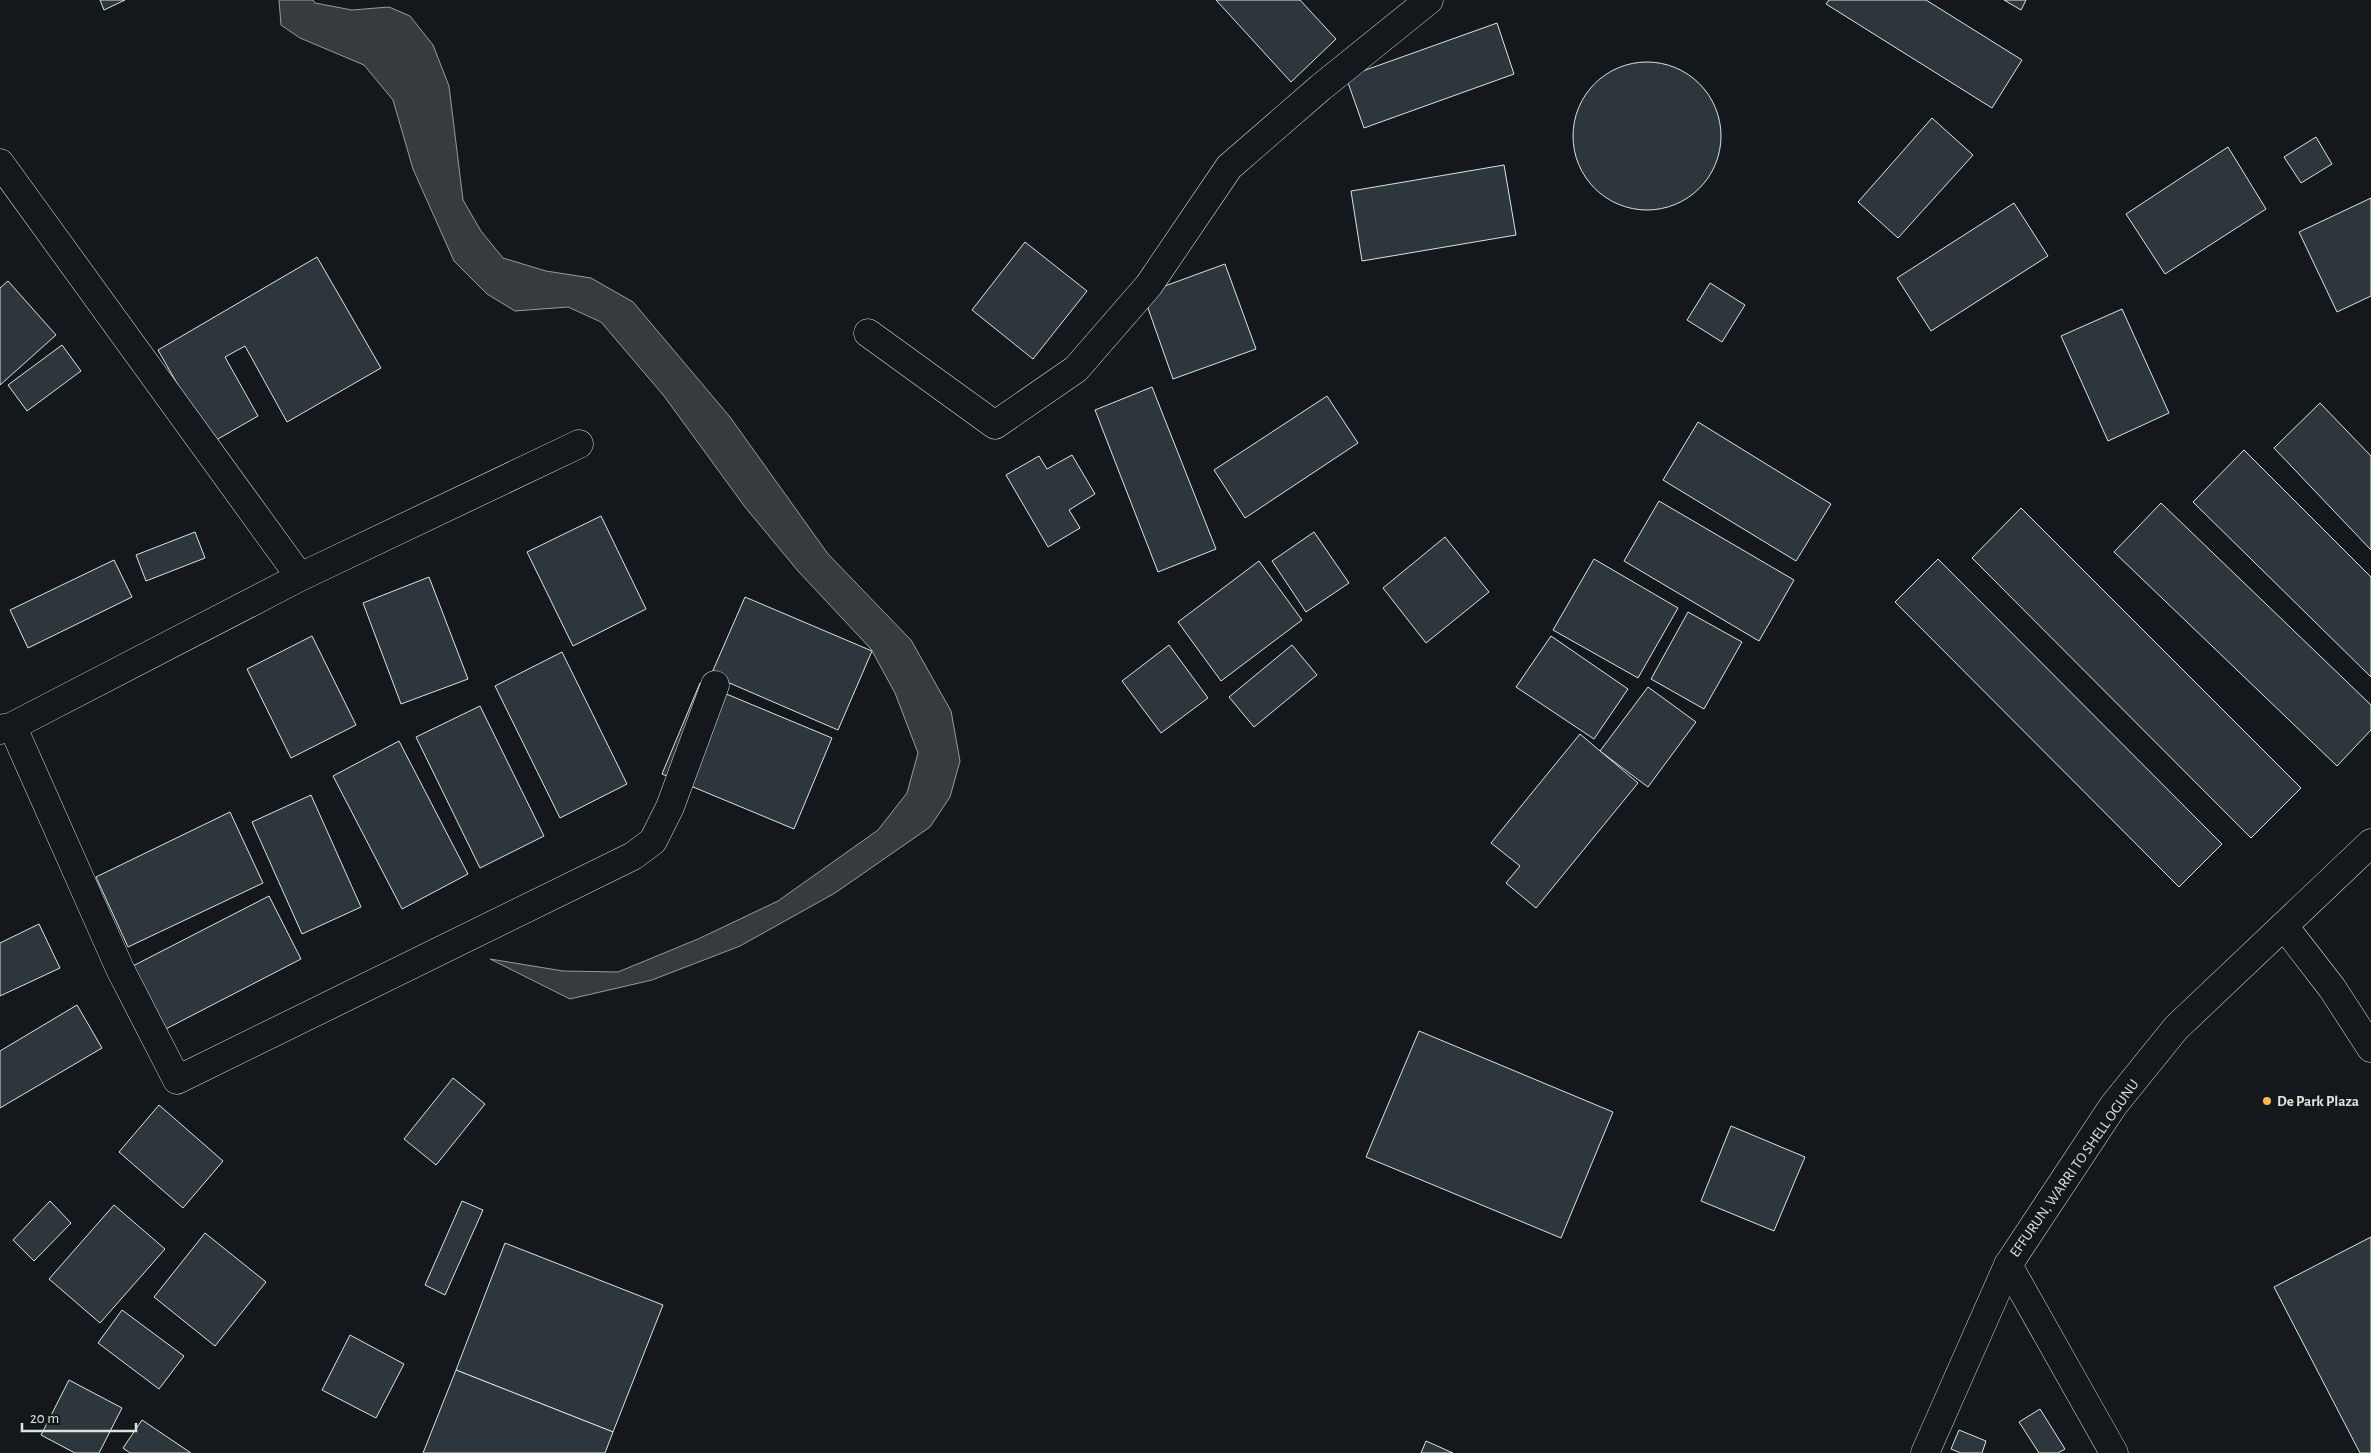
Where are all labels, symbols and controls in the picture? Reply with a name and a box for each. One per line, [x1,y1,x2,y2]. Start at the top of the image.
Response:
street label: EFFURUN, WARRI TO SHELL OGUNU [2007,1077,2142,1260]
place label: De Park Plaza [2277,1094,2359,1109]
marker: De Park Plaza [2261,1095,2273,1107]
scale bar [22,1400,136,1432]
text: 20 m [30,1411,59,1426]

